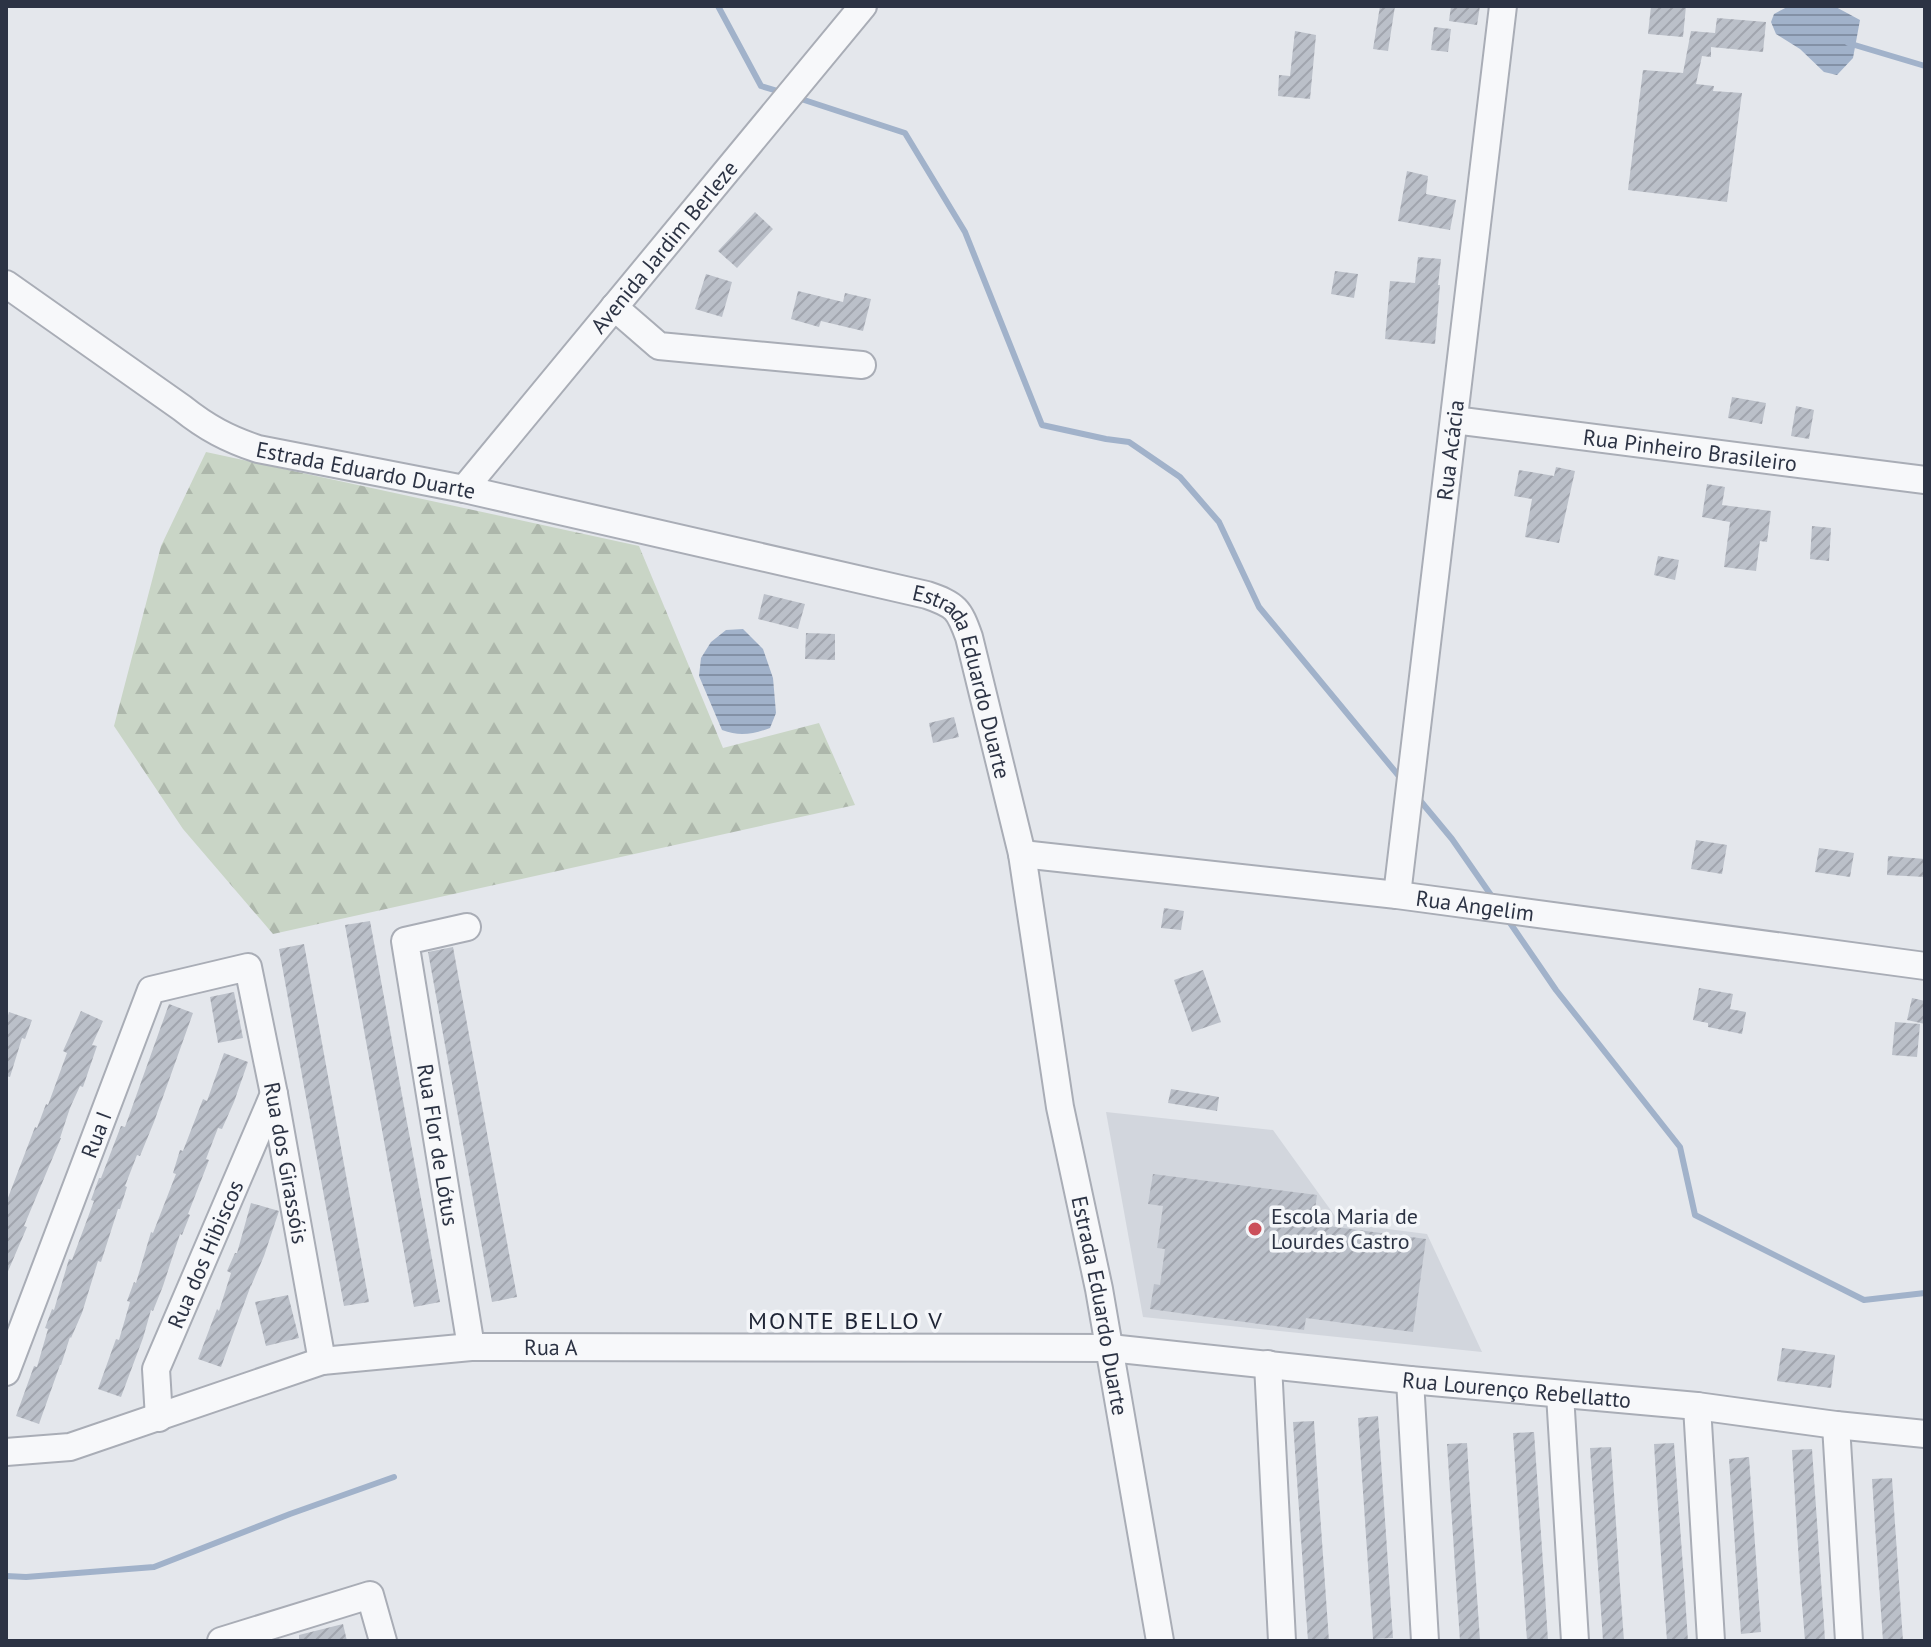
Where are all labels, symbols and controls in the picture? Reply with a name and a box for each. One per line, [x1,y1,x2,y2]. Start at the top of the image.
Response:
street label: Avenida Jardim Berleze [584,155,744,339]
street label: Rua Acácia [1430,398,1470,502]
street label: Rua Pinheiro Brasileiro [1582,423,1799,478]
street label: Estrada Eduardo Duarte [254,435,478,505]
street label: Estrada Eduardo Duarte [910,578,1017,782]
street label: Rua Angelim [1414,884,1536,927]
street label: Rua Flor de Lótus [411,1062,465,1228]
street label: Rua dos Girassóis [258,1080,315,1246]
street label: Rua I [75,1107,118,1162]
street label: Rua dos Hibiscos [161,1176,249,1333]
street label: Estrada Eduardo Duarte [1065,1193,1135,1418]
place label: Escola Maria de Lourdes Castro [1271,1202,1418,1255]
marker: Escola Maria de Lourdes Castro [1246,1220,1264,1238]
district label: MONTE BELLO V [748,1305,944,1336]
street label: Rua A [524,1333,578,1361]
street label: Rua Lourenço Rebellatto [1401,1365,1632,1414]

